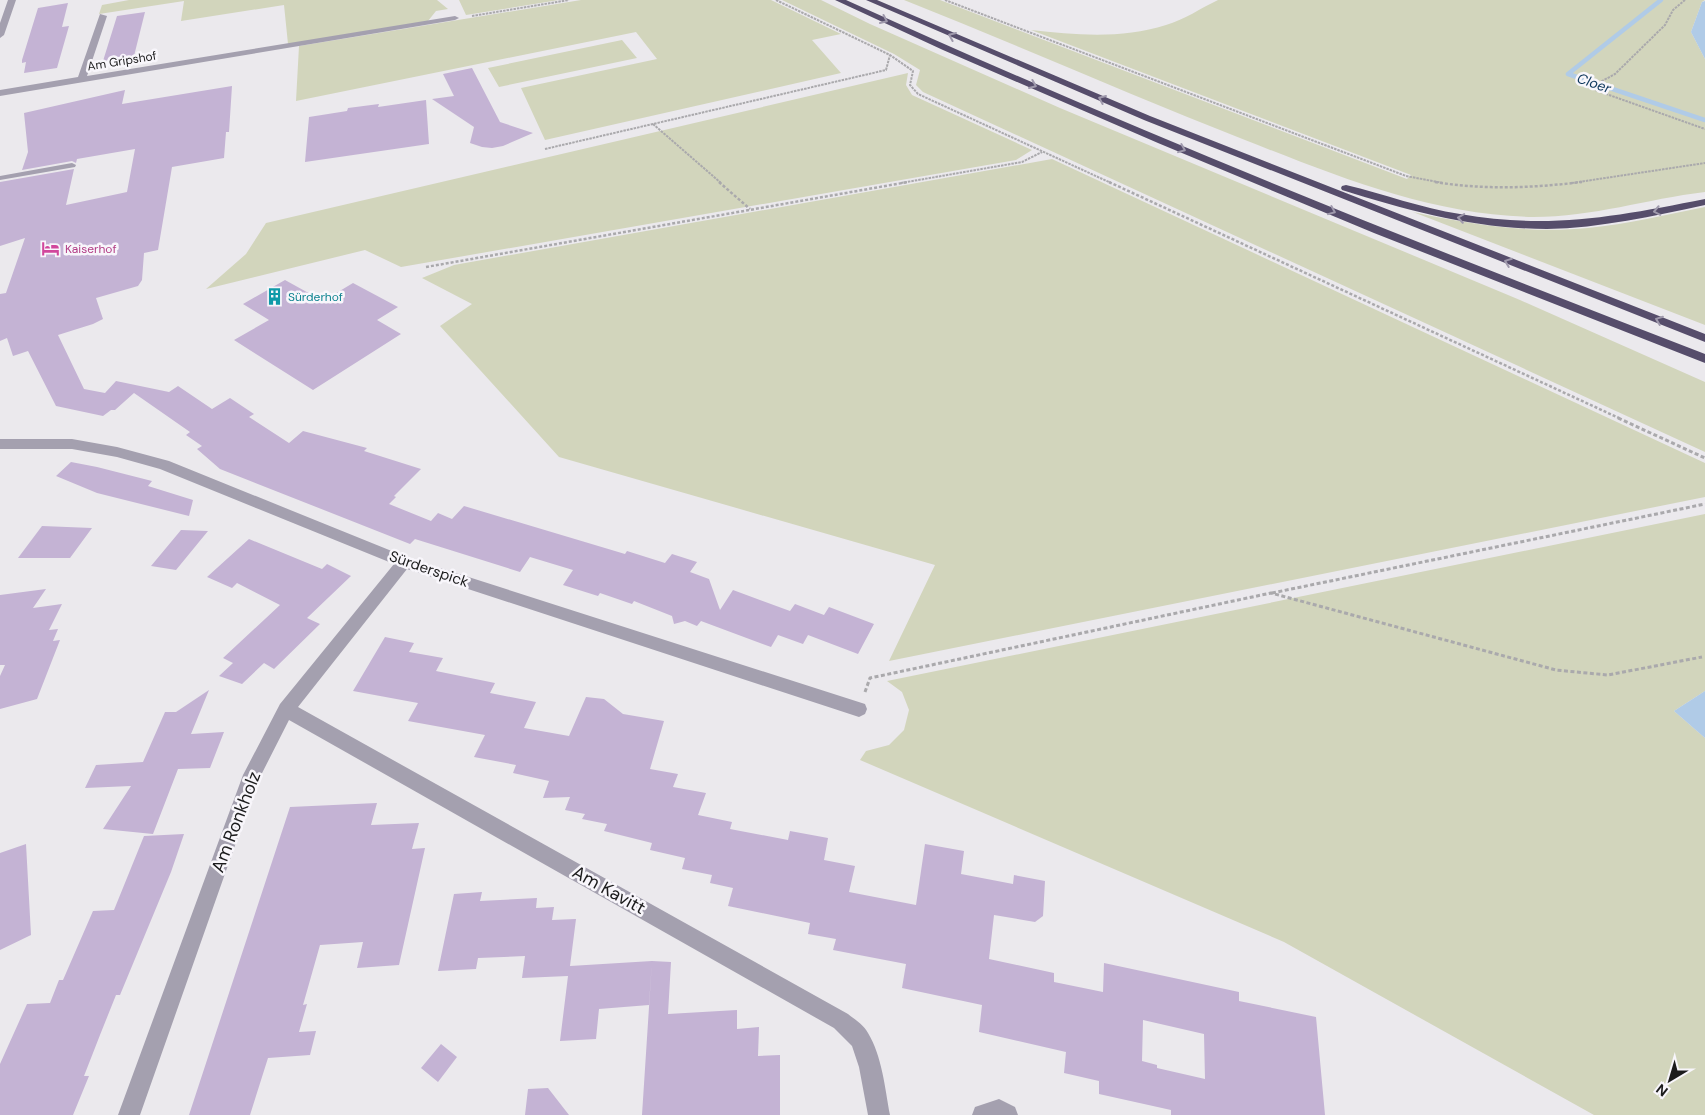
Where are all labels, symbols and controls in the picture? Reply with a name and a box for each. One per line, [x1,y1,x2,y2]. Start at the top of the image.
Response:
one-way arrow [879,14,888,25]
one-way arrow [948,31,957,42]
street label: Am Gripshof [86,48,158,74]
water label: Cloer [1575,69,1614,97]
one-way arrow [1028,79,1037,90]
one-way arrow [1098,94,1107,105]
one-way arrow [1177,142,1186,153]
one-way arrow [1328,205,1336,215]
one-way arrow [1653,206,1662,216]
one-way arrow [1457,213,1466,223]
hotel icon: Kaiserhof [41,239,61,259]
place label: Kaiserhof [65,241,117,257]
one-way arrow [1504,257,1513,268]
building icon: Sürderhof [264,287,284,307]
place label: Sürderhof [288,289,343,305]
one-way arrow [1656,316,1664,326]
street label: Sürderspick [387,546,472,592]
street label: Am Ronkholz [206,768,266,876]
street label: Am Kavitt [568,860,650,920]
north arrow [1645,1055,1695,1105]
text: N [1652,1080,1672,1100]

